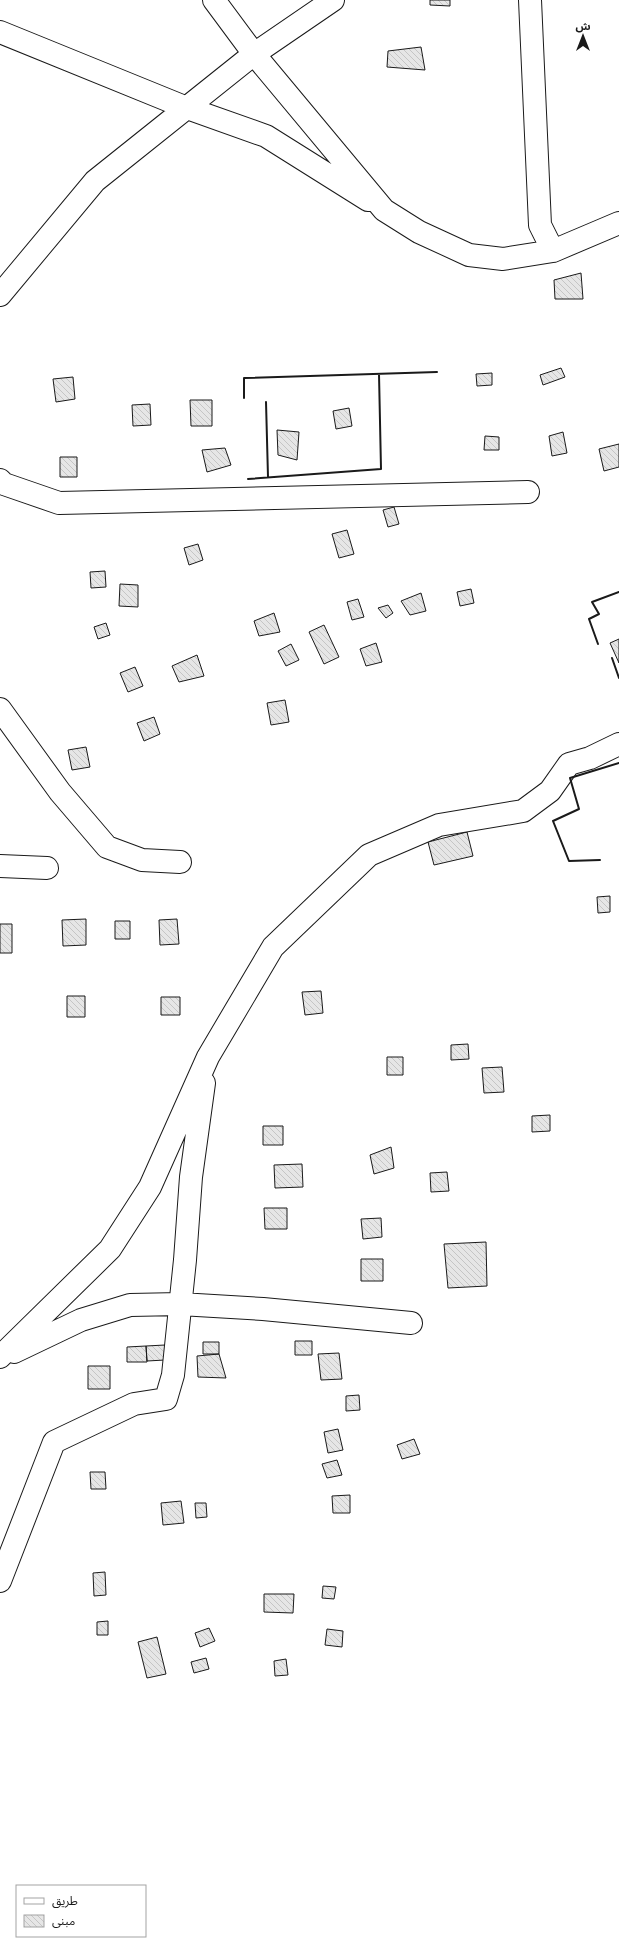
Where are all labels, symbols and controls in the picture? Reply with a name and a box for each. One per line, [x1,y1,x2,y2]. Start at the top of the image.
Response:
north arrow [563,16,603,56]
text: ش [575,18,591,33]
legend [16,1885,146,1937]
text: طريق [52,1892,78,1909]
text: مبنى [52,1912,75,1929]

